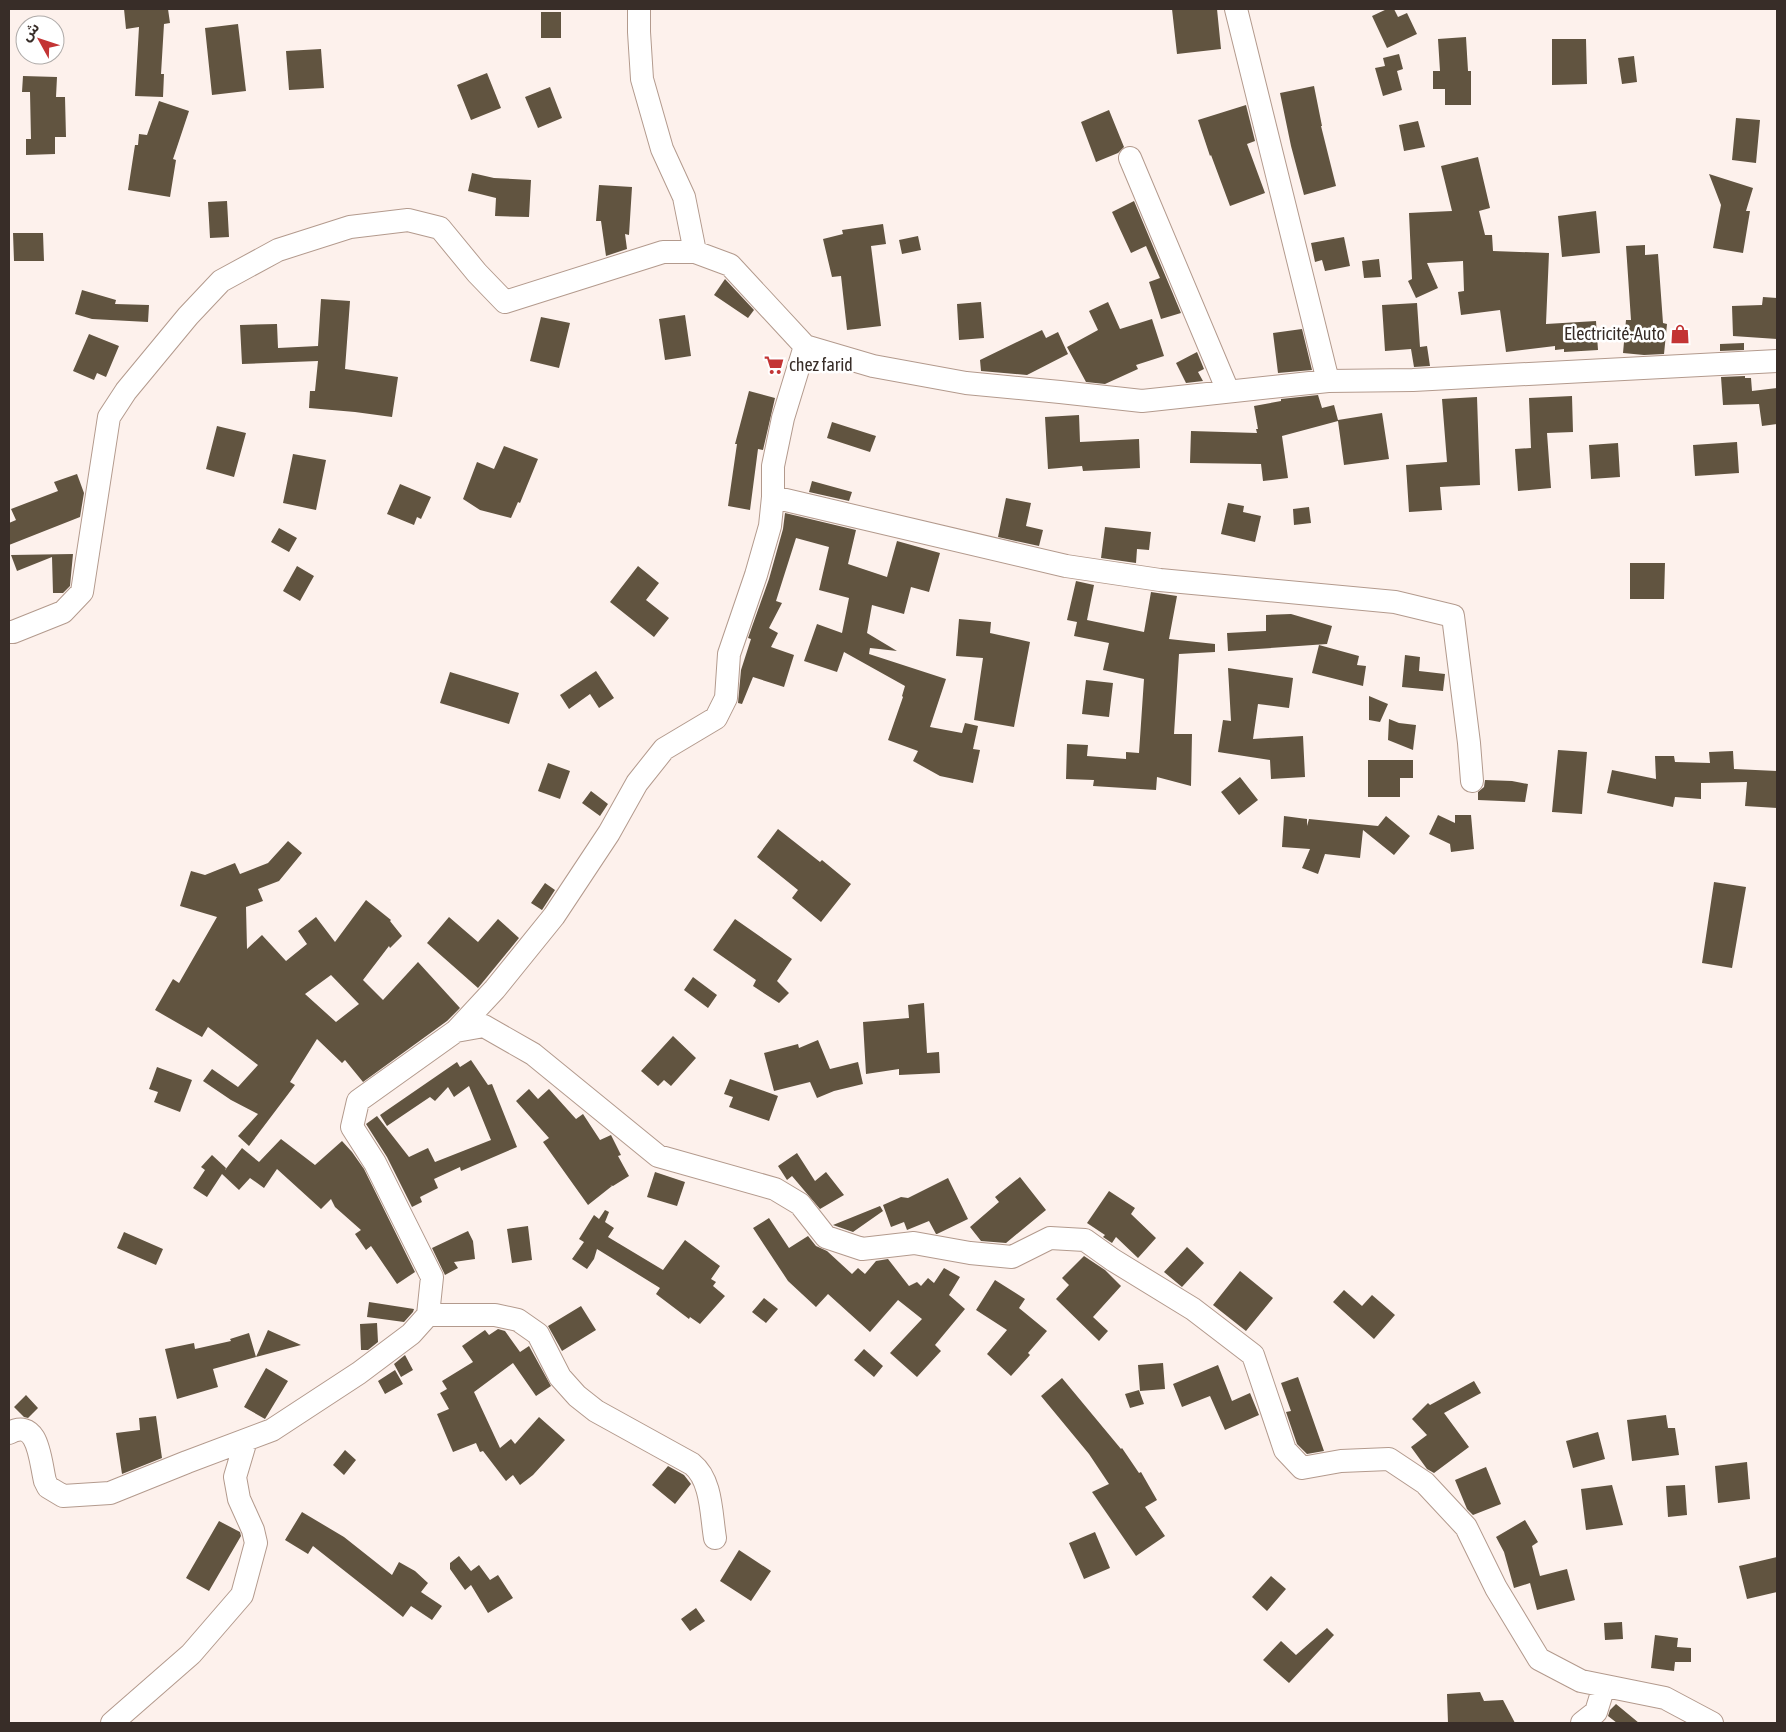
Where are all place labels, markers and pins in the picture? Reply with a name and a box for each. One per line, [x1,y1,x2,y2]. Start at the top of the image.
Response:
place label: Electricité-Auto [1564,323,1665,344]
shop icon: Electricité-Auto [1669,323,1691,345]
supermarket icon: chez farid [763,354,785,376]
place label: chez farid [789,354,853,375]

